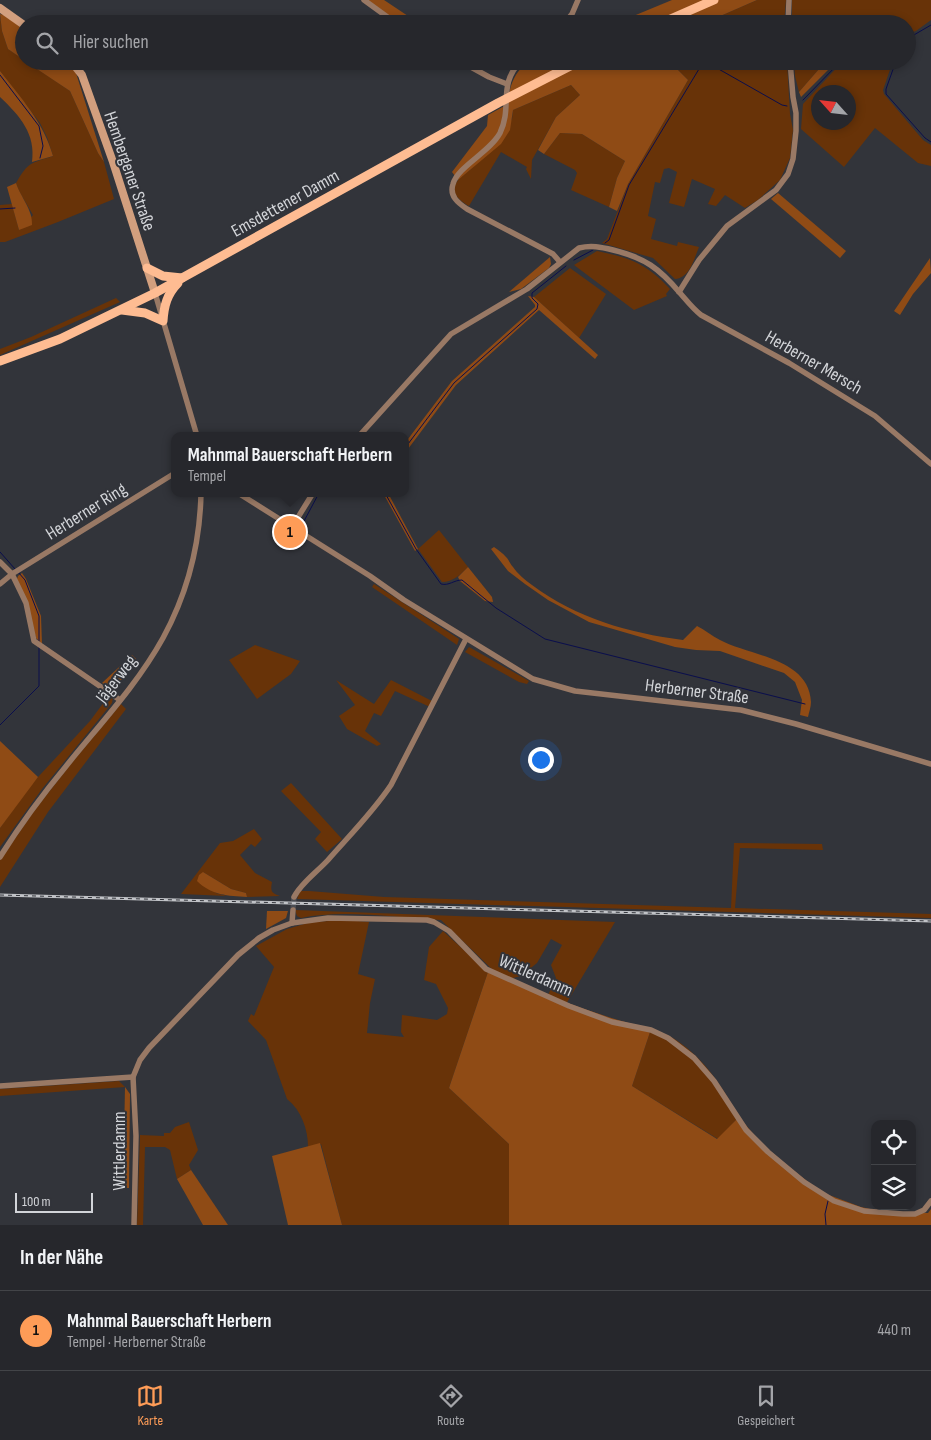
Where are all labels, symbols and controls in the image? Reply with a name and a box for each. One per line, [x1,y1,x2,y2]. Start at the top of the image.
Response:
search box [15,15,916,70]
icon: search [33,29,61,57]
text: Hier suchen [73,31,149,54]
north arrow [811,85,856,130]
street label: Hembergener Straße [99,109,160,233]
street label: Emsdettener Damm [228,165,343,242]
street label: Herberner Mersch [761,326,866,399]
popup [171,432,409,497]
text: Mahnmal Bauerschaft Herbern [188,444,392,467]
text: Tempel [188,467,226,486]
street label: Herberner Ring [42,478,130,544]
pin: 1 [274,513,306,551]
street label: Jägerweg [91,651,141,708]
street label: Herberner Straße [644,675,750,708]
your location [528,747,554,773]
street label: Wittlerdamm [495,950,576,1001]
street label: Wittlerdamm [109,1111,130,1191]
map controls [871,1120,916,1210]
button: locate [871,1120,916,1165]
button: layers [871,1165,916,1210]
scale bar [15,1190,92,1213]
text: 100 m [22,1193,51,1210]
text: In der Nähe [20,1245,103,1270]
text: Mahnmal Bauerschaft Herbern [67,1310,272,1333]
text: 1 [33,1321,39,1340]
text: 440 m [878,1321,911,1340]
text: Tempel · Herberner Straße [67,1333,206,1352]
tab: Karte [136,1382,164,1429]
tab: Route [437,1382,465,1429]
tab: Gespeichert [737,1382,795,1429]

